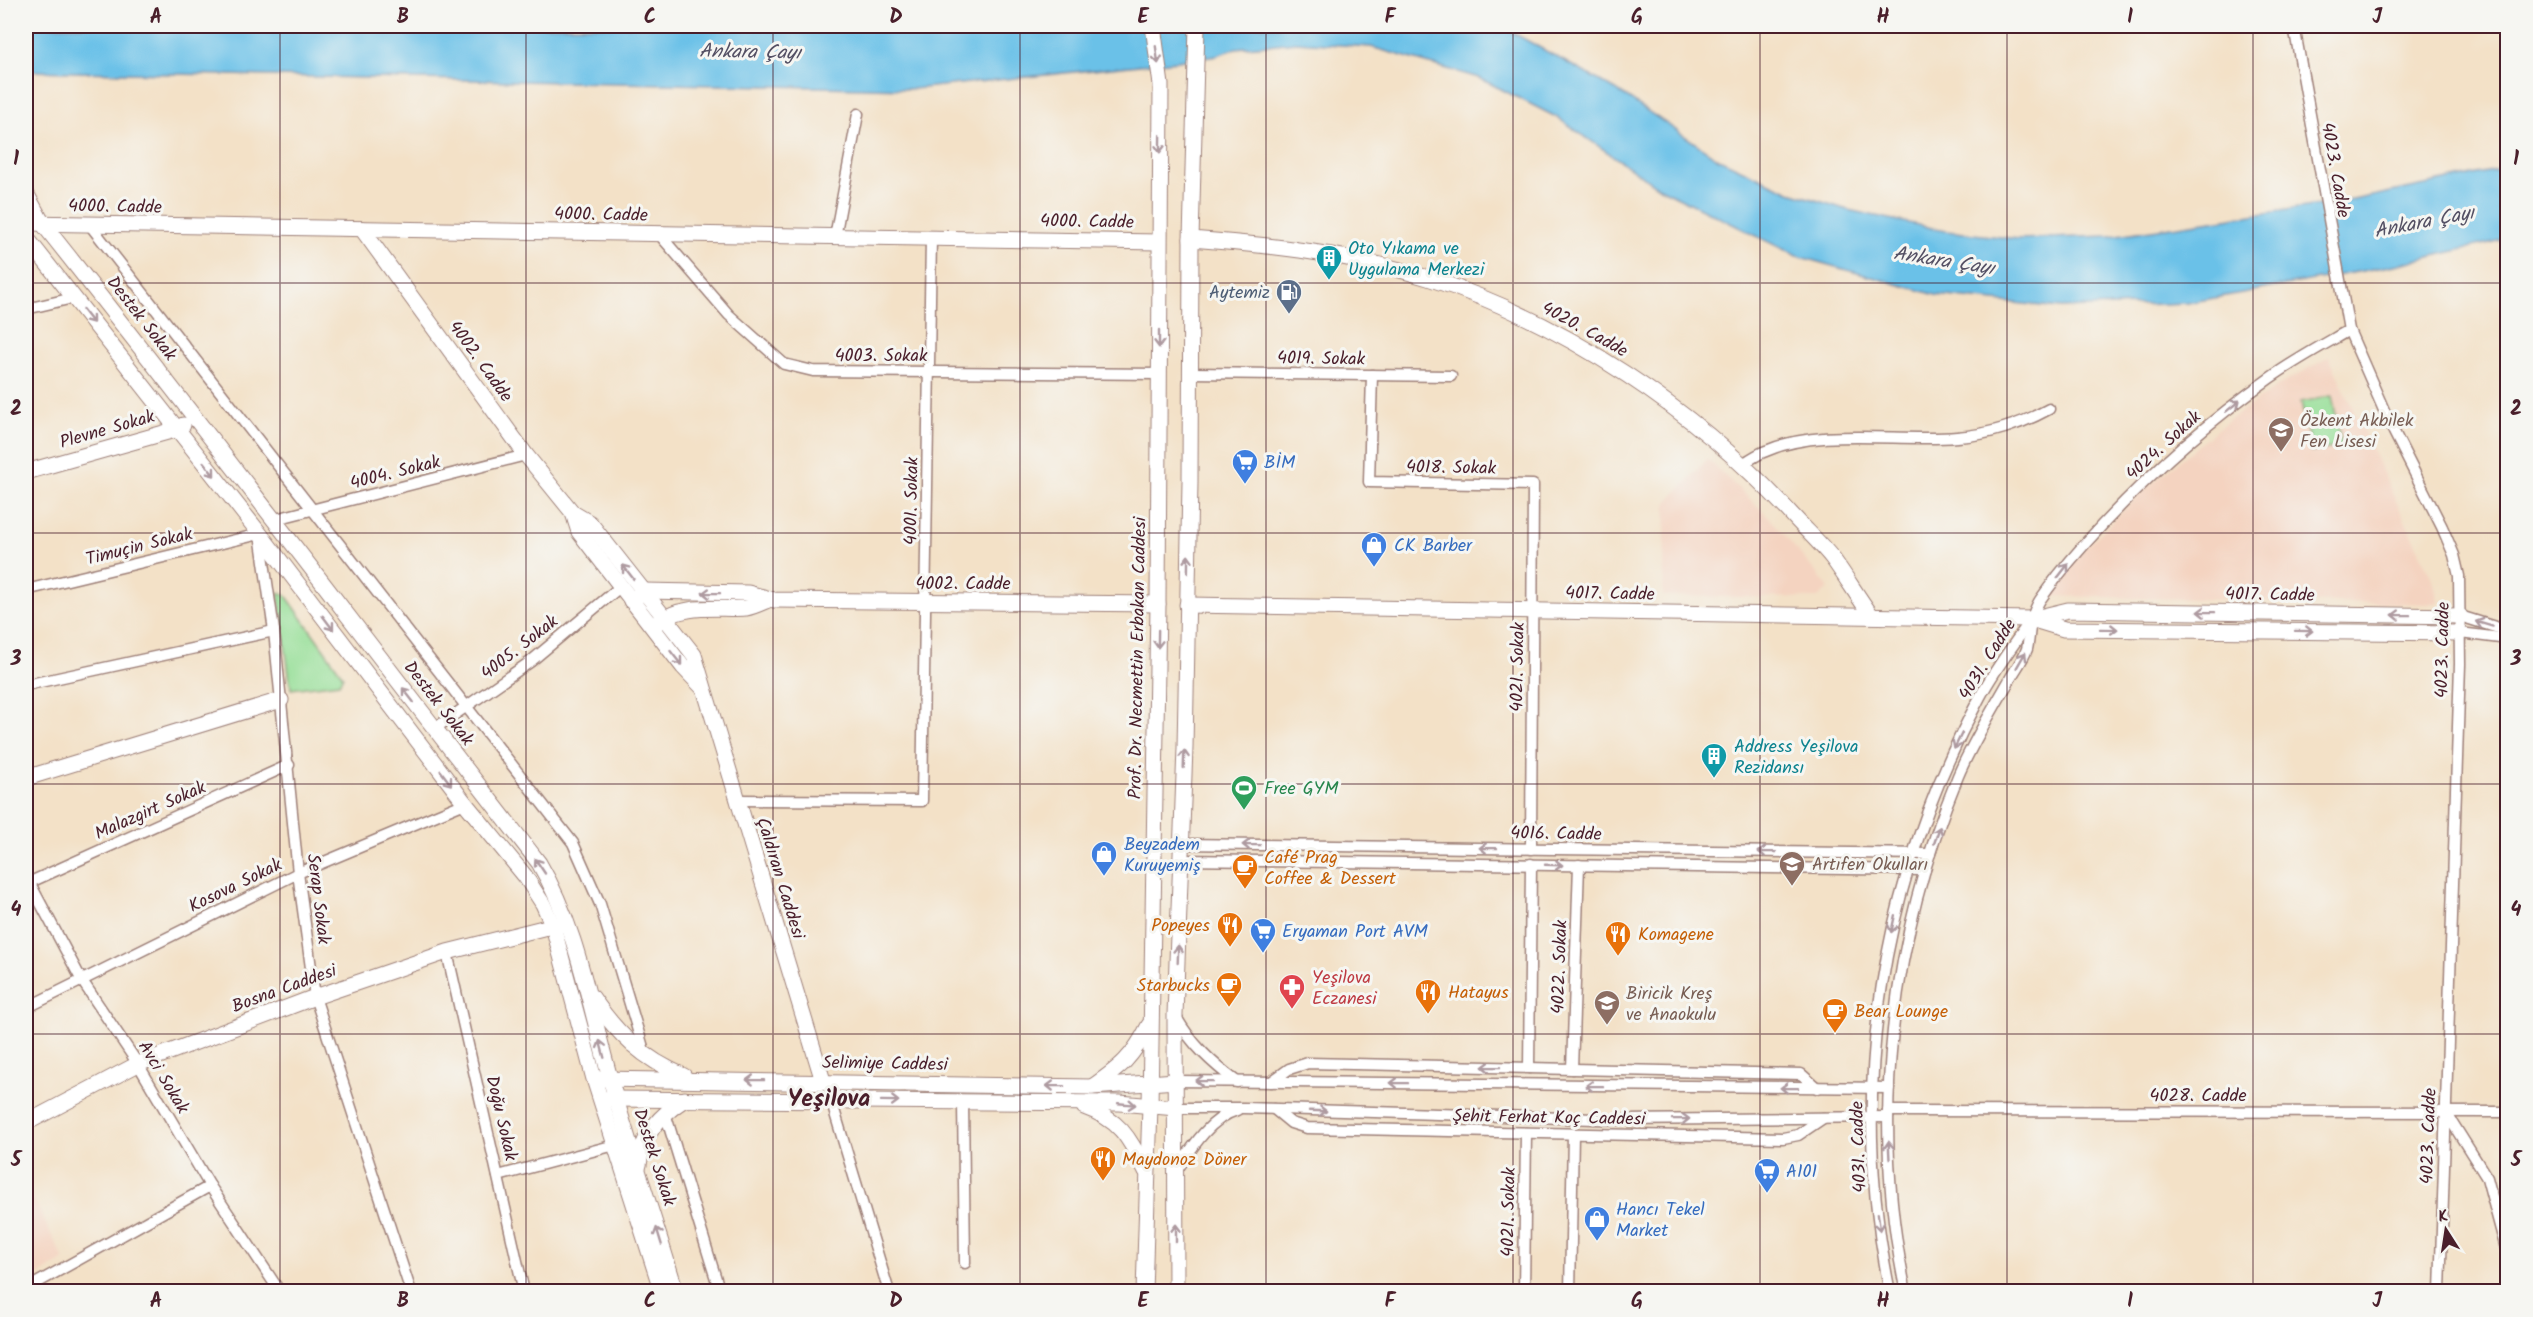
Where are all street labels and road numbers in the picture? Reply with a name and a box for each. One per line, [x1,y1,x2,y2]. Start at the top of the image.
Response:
street label: 4023. Cadde [2312,120,2357,220]
street label: 4000. Cadde [68,192,162,223]
street label: 4000. Cadde [554,200,648,231]
street label: 4000. Cadde [1040,207,1134,238]
street label: Destek Sokak [98,270,184,368]
street label: 4020. Cadde [1536,295,1633,366]
street label: 4002. Cadde [440,315,519,409]
street label: 4003. Sokak [835,342,928,371]
street label: 4019. Sokak [1277,344,1366,375]
street label: Plevne Sokak [56,403,159,458]
street label: 4024. Sokak [2119,404,2209,488]
street label: 4004. Sokak [347,448,444,499]
street label: 4018. Sokak [1406,453,1497,484]
street label: 4001. Sokak [897,456,928,545]
street label: Prof. Dr. Necmettin Erbakan Caddesi [1122,516,1155,799]
street label: Timuçin Sokak [83,520,196,575]
street label: 4002. Cadde [915,570,1011,599]
street label: 4017. Cadde [1565,579,1655,610]
street label: 4017. Cadde [2225,580,2315,611]
street label: 4023. Cadde [2428,602,2459,698]
street label: 4005. Sokak [475,608,566,688]
street label: 4031. Cadde [1952,613,2025,706]
street label: 4021. Sokak [1503,621,1534,712]
street label: Destek Sokak [395,655,481,753]
street label: Malazgirt Sokak [90,774,212,849]
street label: Çaldıran Caddesi [747,814,812,944]
street label: 4016. Cadde [1510,819,1602,850]
street label: Kosova Sokak [184,851,288,922]
street label: Serap Sokak [298,852,338,947]
street label: 4022. Sokak [1544,919,1577,1015]
street label: Bosna Caddesi [228,957,342,1022]
street label: Avci Sokak [129,1036,196,1120]
street label: Selimiye Caddesi [822,1049,949,1080]
street label: Doğu Sokak [477,1073,525,1165]
street label: 4028. Cadde [2150,1082,2246,1111]
street label: 4023. Cadde [2413,1087,2446,1185]
street label: 4031. Cadde [1843,1101,1876,1193]
street label: Şehit Ferhat Koç Caddesi [1452,1102,1646,1135]
street label: Destek Sokak [624,1105,683,1211]
street label: 4021. Sokak [1494,1166,1525,1257]

